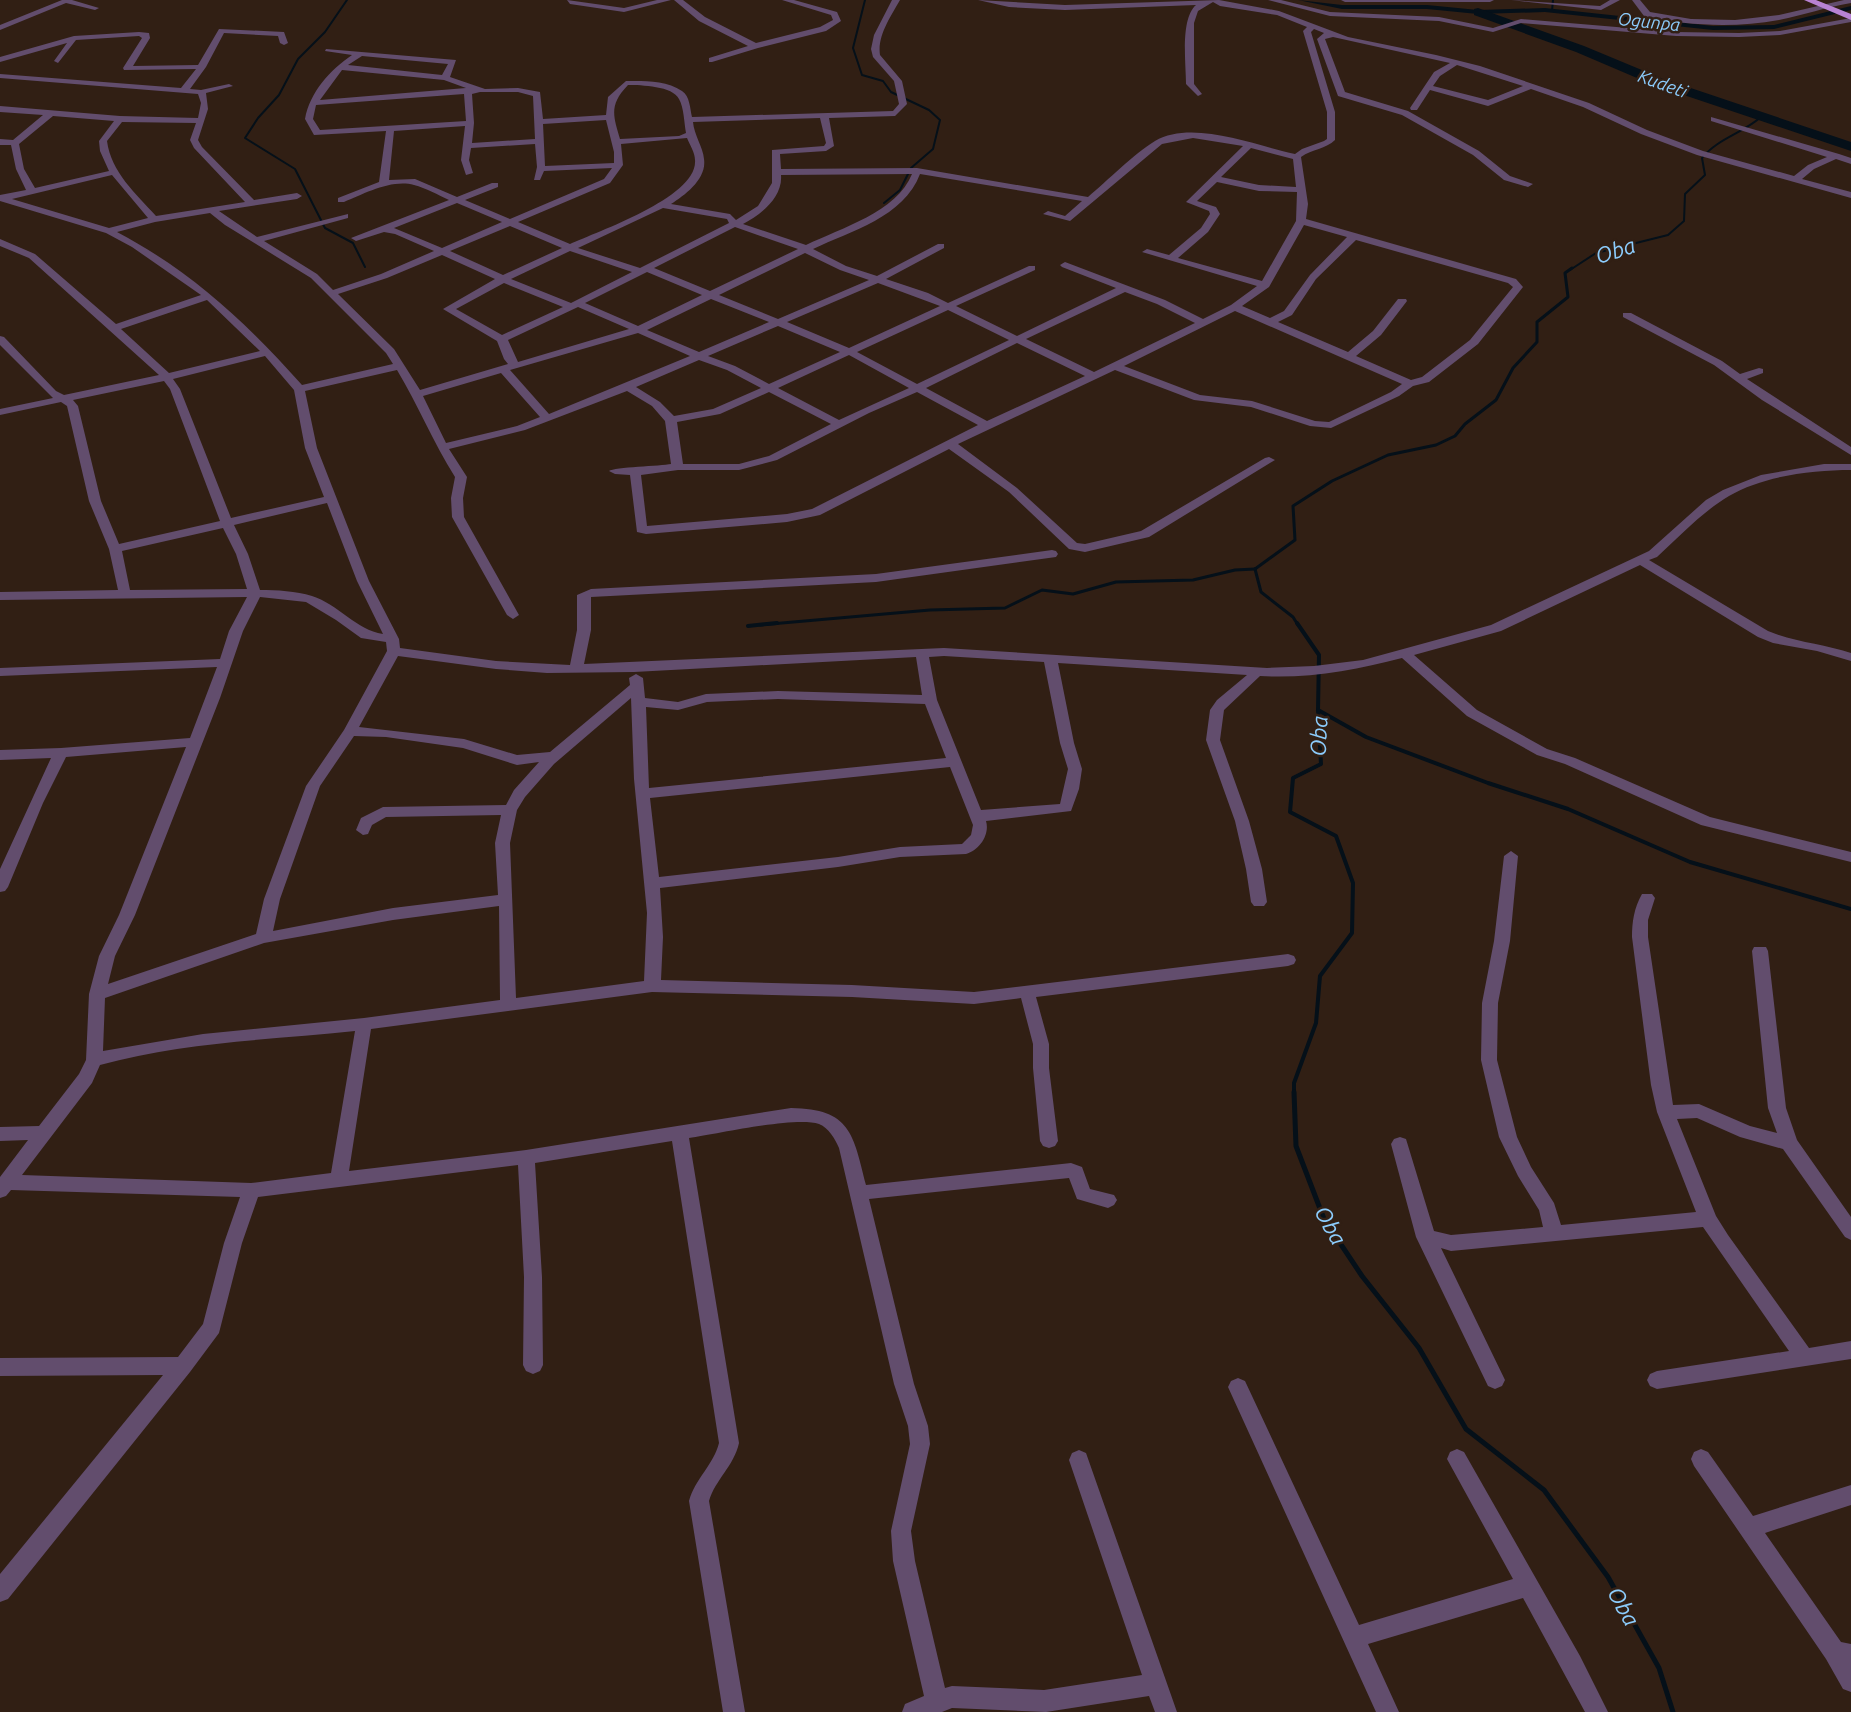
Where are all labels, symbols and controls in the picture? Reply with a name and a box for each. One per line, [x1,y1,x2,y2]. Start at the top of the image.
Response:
water label: Ogunpa [1617,8,1681,34]
water label: Kudeti [1636,65,1691,101]
water label: Oba [1592,232,1638,268]
water label: Oba [1304,715,1332,757]
water label: Oba [1310,1201,1352,1249]
water label: Oba [1603,1582,1645,1630]

